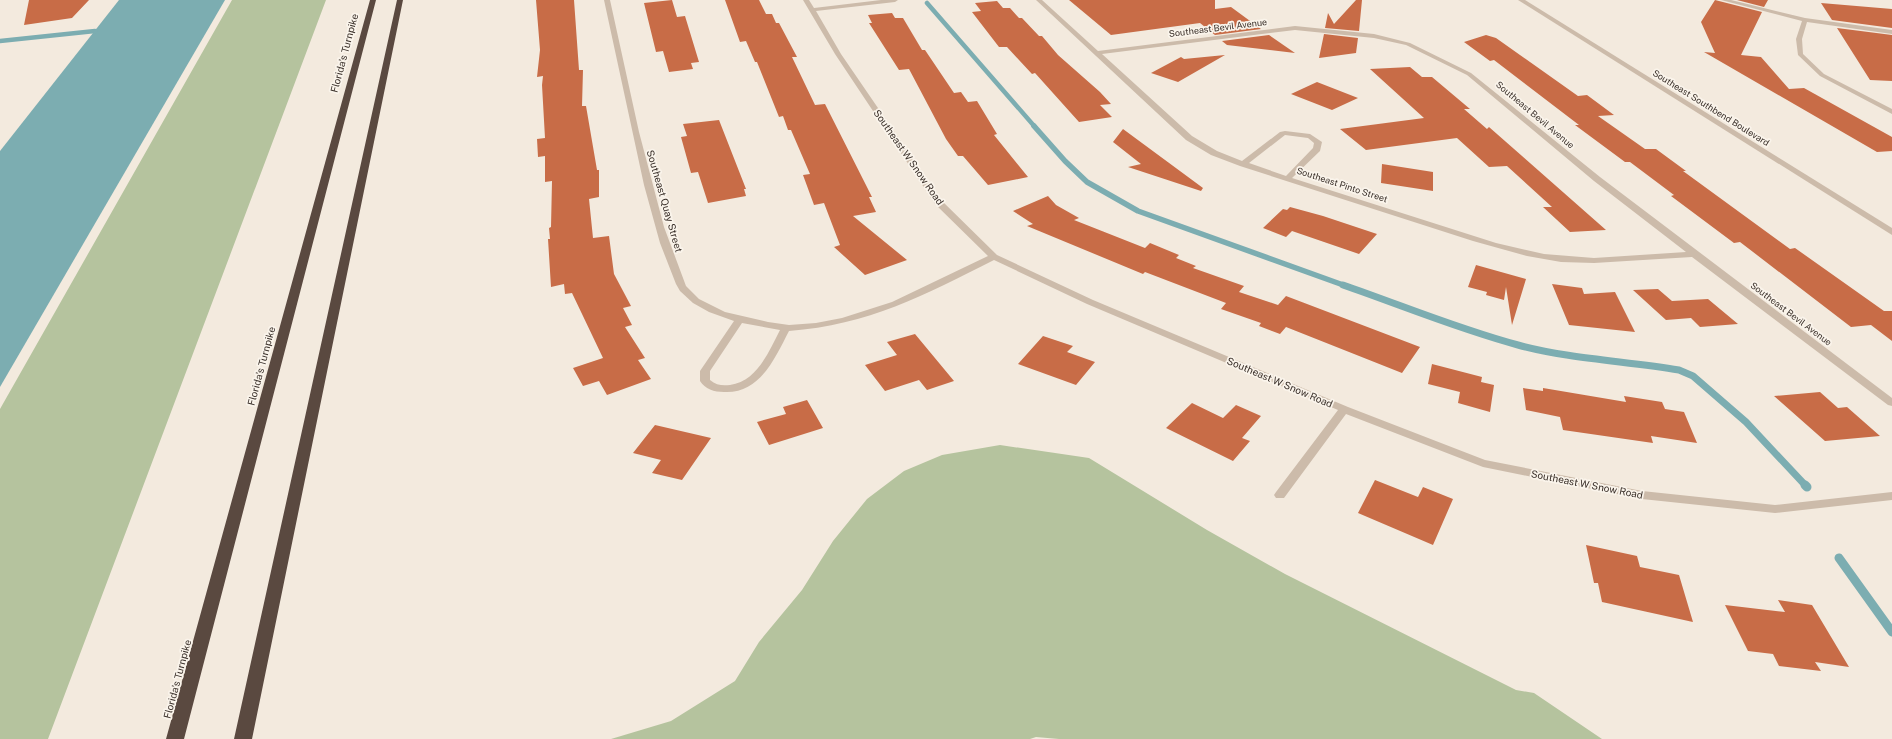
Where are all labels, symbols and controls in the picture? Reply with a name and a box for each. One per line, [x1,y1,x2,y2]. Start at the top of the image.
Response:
street label: Florida's Turnpike [328,12,360,94]
street label: Southeast Bevil Avenue [1168,16,1268,39]
street label: Southeast Southbend Boulevard [1651,67,1772,148]
street label: Southeast Bevil Avenue [1494,79,1577,151]
street label: Southeast W Snow Road [871,107,947,207]
street label: Southeast Quay Street [645,149,685,254]
street label: Southeast Pinto Street [1295,165,1390,205]
street label: Southeast Bevil Avenue [1749,279,1834,348]
street label: Florida's Turnpike [245,325,277,407]
street label: Southeast W Snow Road [1225,354,1335,410]
street label: Southeast W Snow Road [1530,467,1644,501]
street label: Florida's Turnpike [161,638,193,720]

